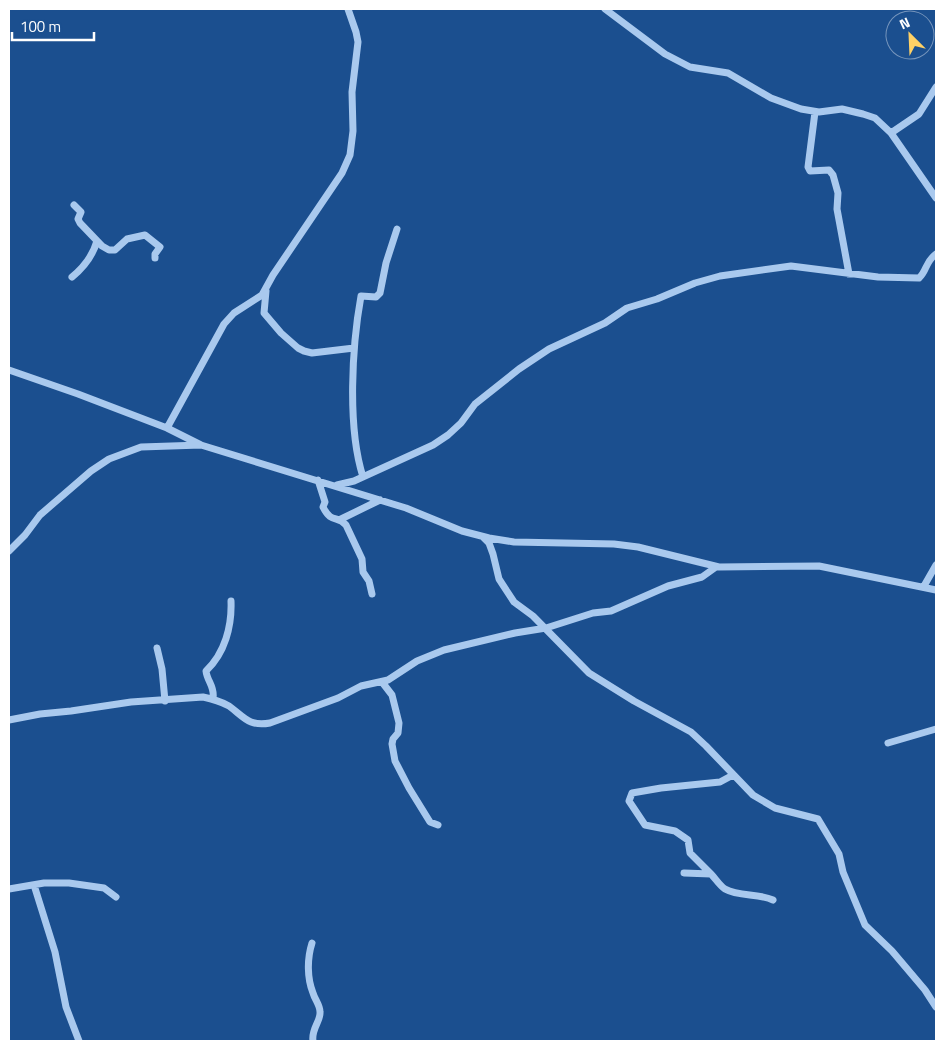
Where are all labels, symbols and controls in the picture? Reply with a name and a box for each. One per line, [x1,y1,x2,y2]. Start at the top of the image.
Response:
scale bar [12,10,95,42]
north arrow [885,10,935,60]
text: N [896,11,913,34]
text: 100 m [20,15,61,38]

